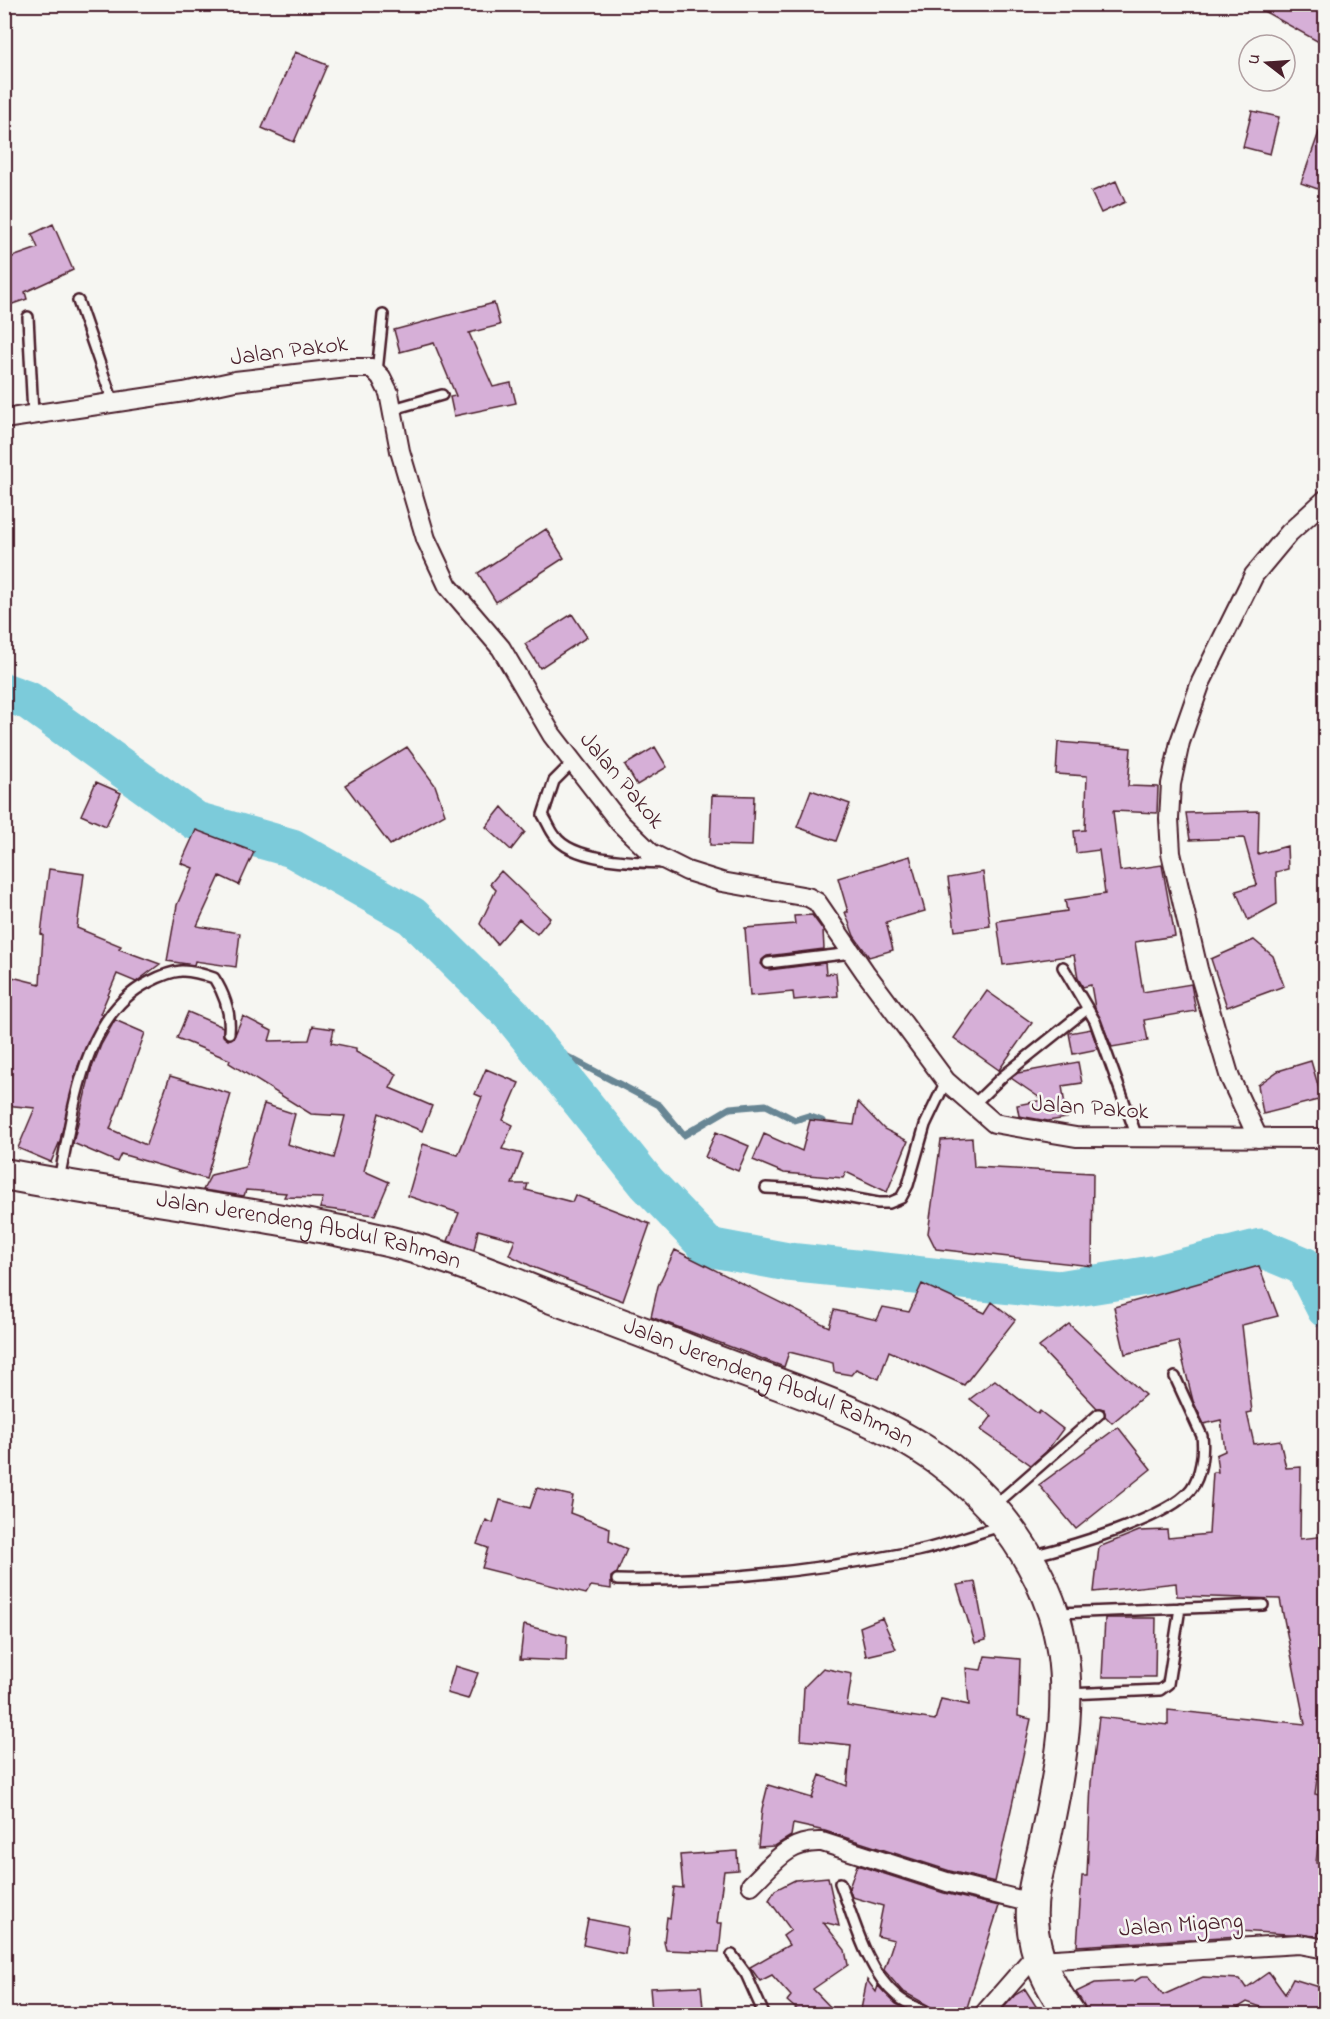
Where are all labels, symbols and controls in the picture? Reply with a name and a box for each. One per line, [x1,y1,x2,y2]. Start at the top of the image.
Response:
north arrow [1237,33,1297,93]
text: U [1242,51,1268,68]
street label: Jalan Pakok [228,327,350,377]
street label: Jalan Pakok [570,725,673,838]
street label: Jalan Pakok [1030,1087,1150,1131]
street label: Jalan Jerendeng Abdul Rahman [154,1182,466,1279]
street label: Jalan Jerendeng Abdul Rahman [618,1309,920,1458]
street label: Jalan Migang [1118,1904,1244,1948]

